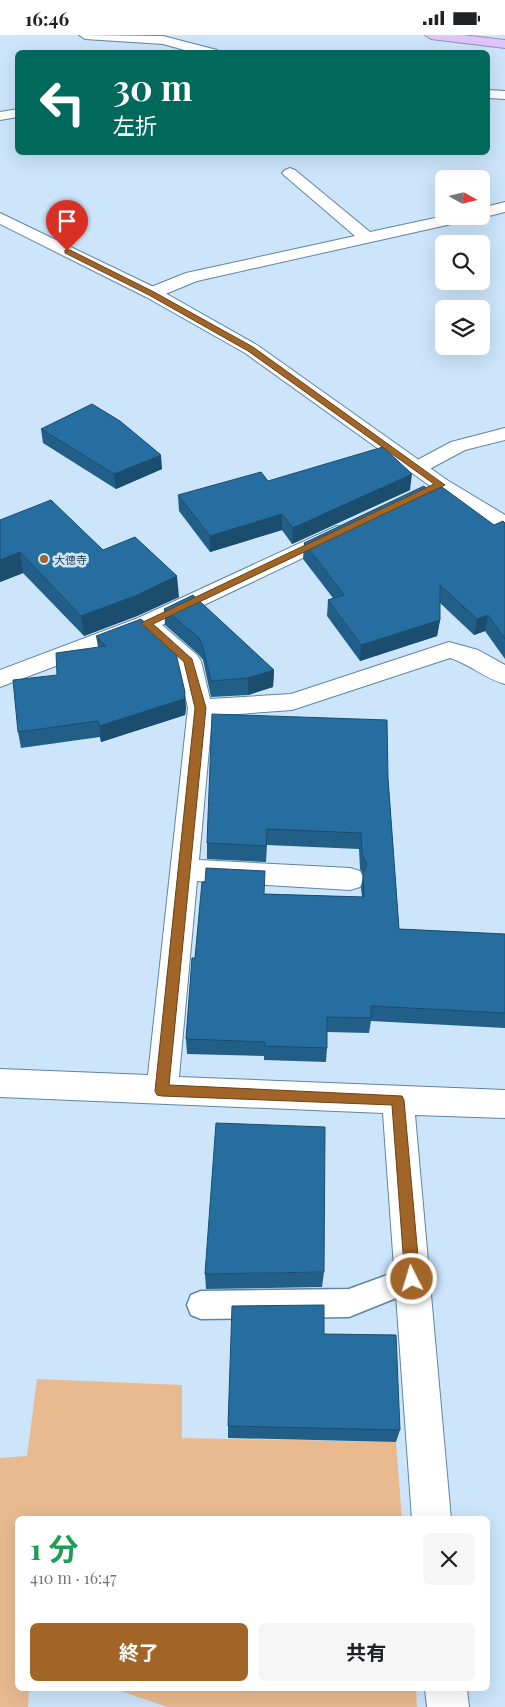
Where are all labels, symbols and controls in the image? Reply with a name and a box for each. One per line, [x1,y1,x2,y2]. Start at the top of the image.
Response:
text: 16:46 [25,5,69,31]
text: 30 m [113,63,193,110]
icon: left [30,70,95,135]
text: 左折 [113,110,157,140]
north arrow [435,170,490,225]
map controls [435,170,490,355]
pin [46,200,88,251]
icon: arrive [53,207,81,235]
button: search [435,235,490,290]
button: layers [435,300,490,355]
place label: 大徳寺 [54,552,87,567]
marker: 大徳寺 [38,553,50,565]
position arrow [385,1252,437,1304]
text: 1 分 [30,1528,78,1568]
button: close [423,1533,475,1585]
text: 410 m · 16:47 [30,1567,116,1588]
button: 終了 [30,1623,248,1681]
button: 共有 [258,1623,475,1681]

